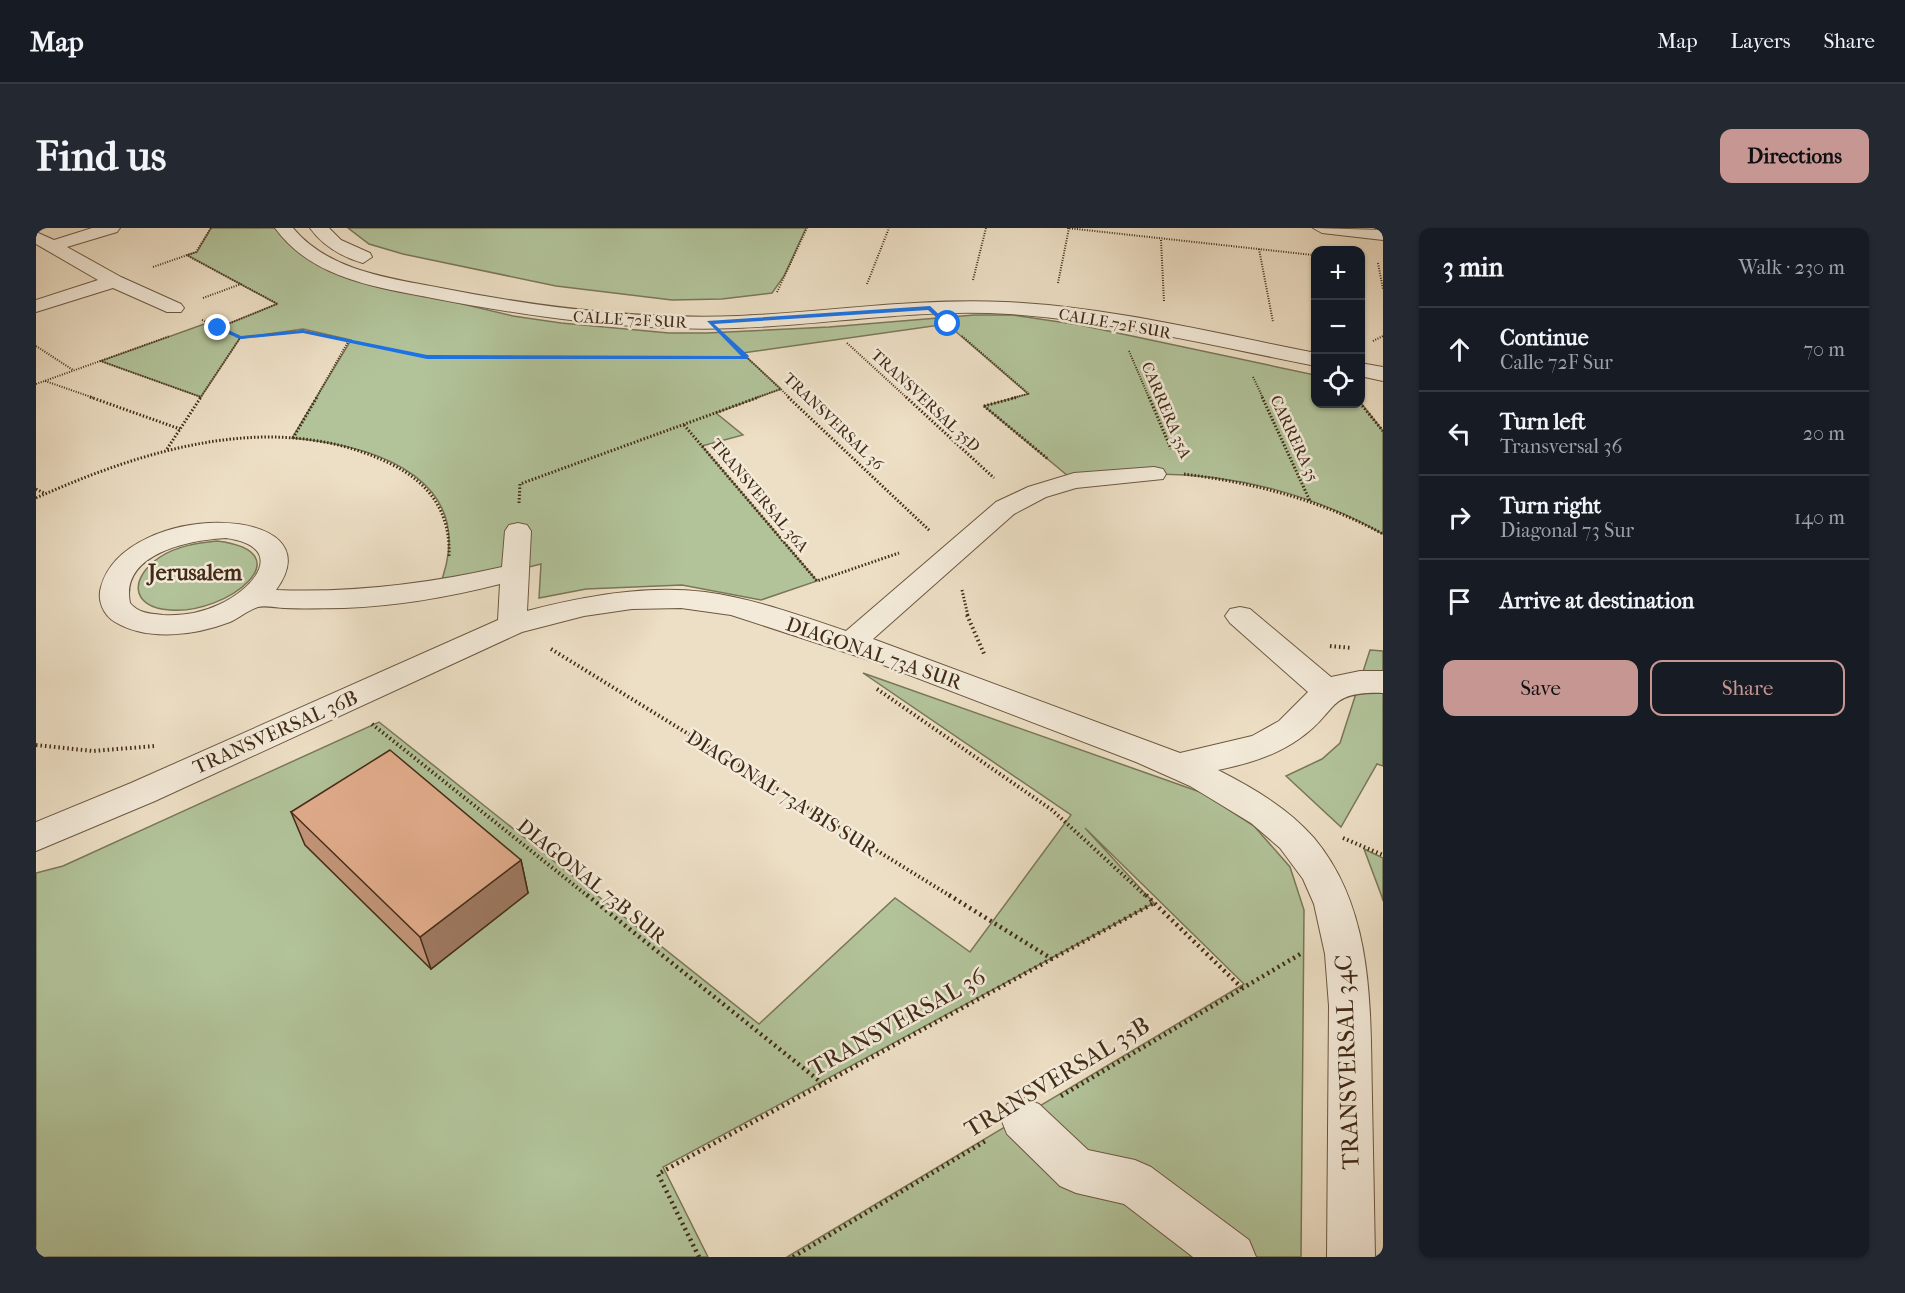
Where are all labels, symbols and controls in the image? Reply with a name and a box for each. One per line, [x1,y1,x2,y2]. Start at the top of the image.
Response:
text: Map [30,25,84,58]
text: Map [1657,29,1698,53]
text: Layers [1731,29,1790,53]
text: Share [1823,29,1875,53]
button: Directions [1720,129,1869,183]
text: Find us [36,132,166,181]
map controls [1311,246,1365,408]
button: + [1311,246,1365,300]
text: 3 min [1443,252,1504,283]
text: Walk · 230 m [1739,256,1845,279]
button: − [1311,300,1365,354]
street label: CALLE 72F SUR [1057,304,1174,343]
street label: CALLE 72F SUR [573,307,689,332]
route start [934,310,960,336]
route end [204,314,230,340]
text: Continue [1500,325,1589,351]
icon: ahead [1443,333,1476,366]
text: 70 m [1803,338,1845,361]
street label: TRANSVERSAL 35D [867,345,984,456]
text: Calle 72F Sur [1500,351,1613,374]
button: locate [1311,354,1365,408]
street label: CARRERA 35A [1138,359,1196,462]
street label: TRANSVERSAL 36 [780,369,888,474]
street label: CARRERA 35 [1266,392,1323,484]
text: Turn left [1500,409,1586,435]
icon: left [1443,417,1476,450]
text: 20 m [1803,422,1845,445]
street label: TRANSVERSAL 36A [707,435,813,556]
text: Transversal 36 [1500,435,1622,458]
text: Turn right [1500,493,1601,519]
icon: right [1443,501,1476,534]
text: 140 m [1794,506,1845,529]
text: Diagonal 73 Sur [1500,519,1634,542]
district label: Jerusalem [146,560,243,586]
icon: arrive [1443,585,1476,618]
text: Arrive at destination [1500,588,1694,614]
street label: DIAGONAL 73A SUR [783,613,966,695]
button: Save [1443,660,1638,716]
button: Share [1650,660,1845,716]
street label: TRANSVERSAL 36B [189,686,361,779]
street label: DIAGONAL 73A BIS SUR [682,725,882,862]
street label: DIAGONAL 73B SUR [513,814,672,949]
street label: TRANSVERSAL 34C [1329,954,1365,1170]
street label: TRANSVERSAL 36 [804,961,991,1082]
street label: TRANSVERSAL 35B [959,1011,1155,1143]

